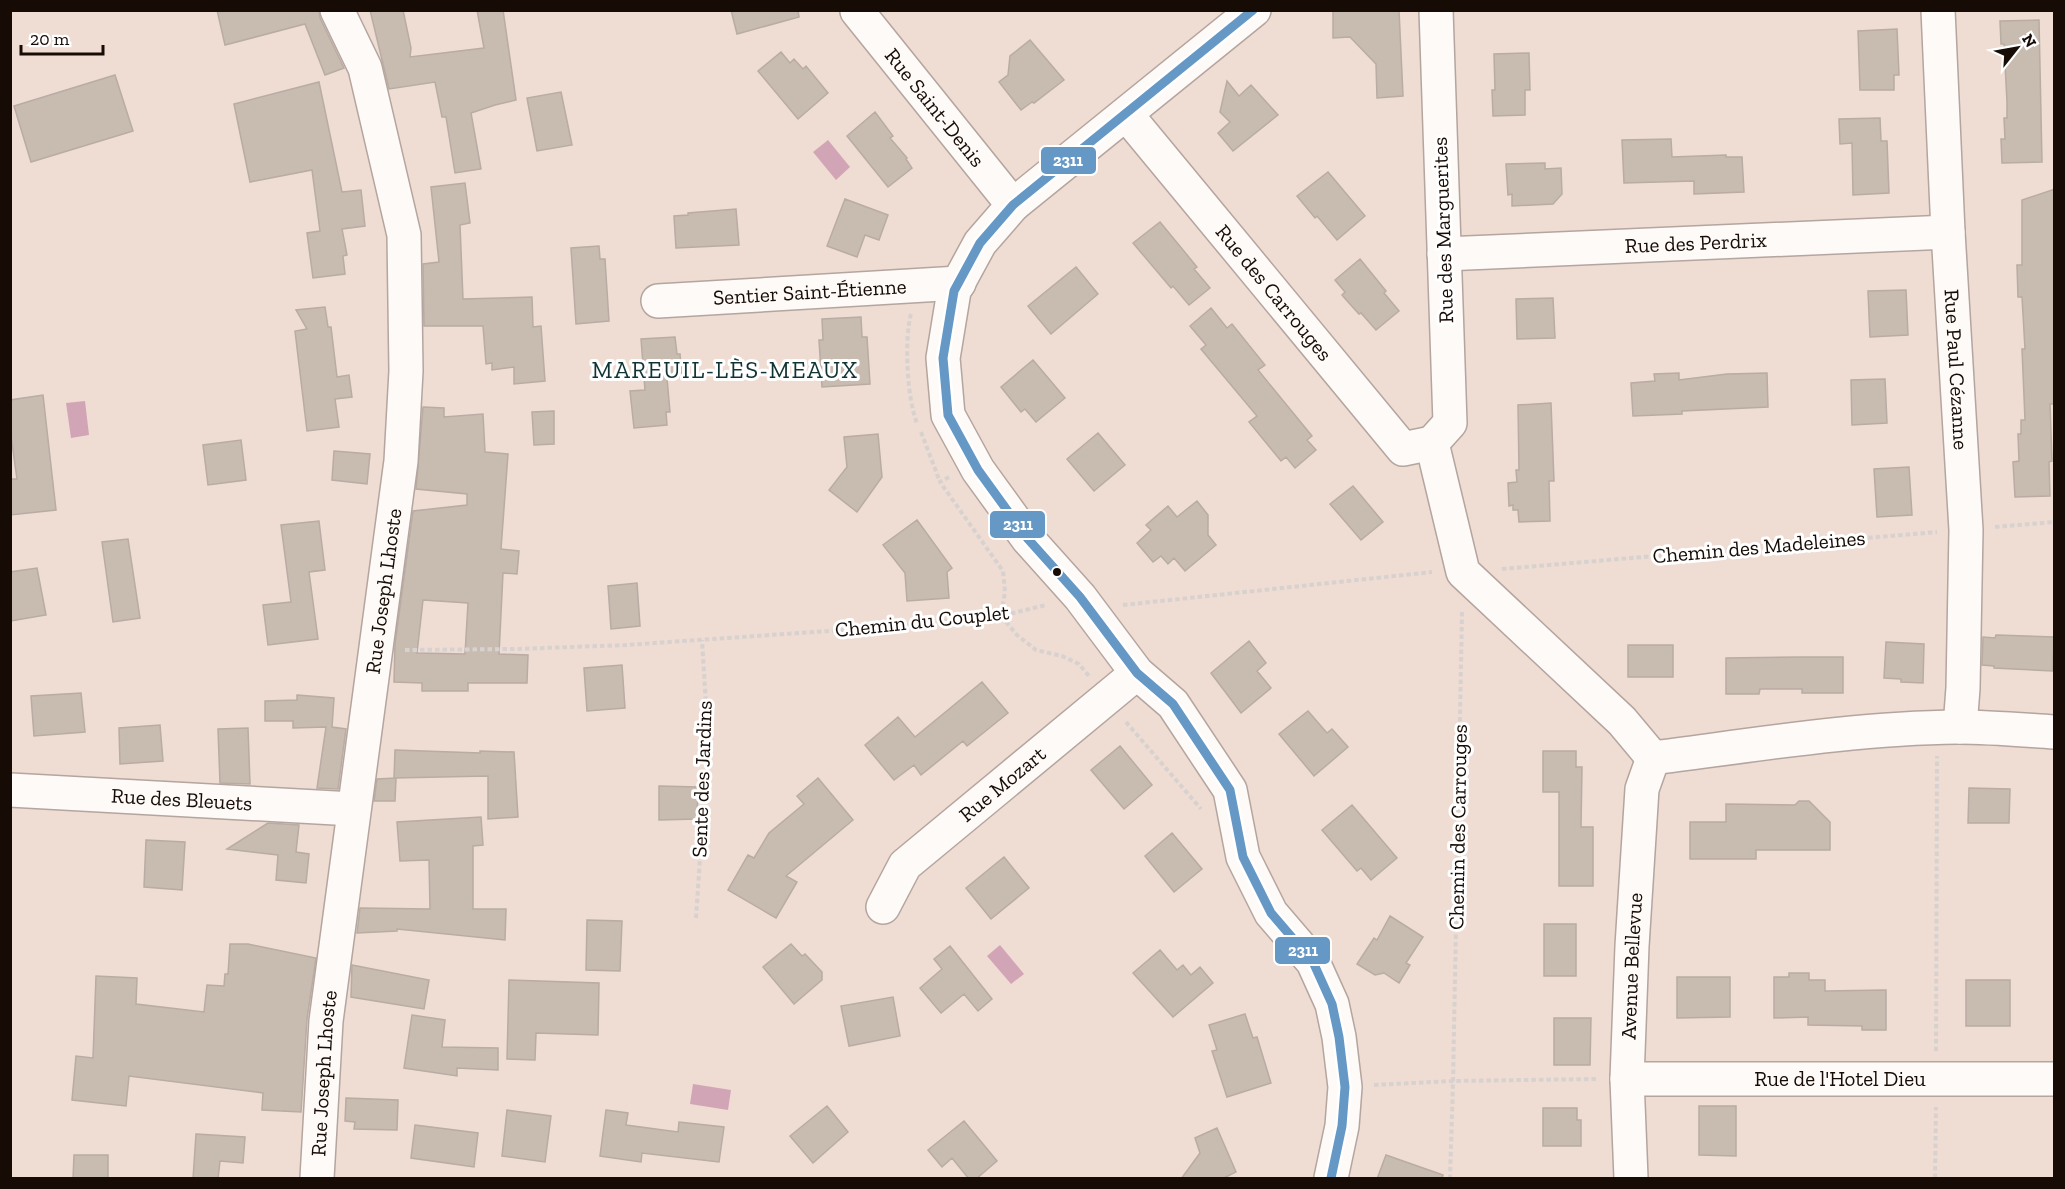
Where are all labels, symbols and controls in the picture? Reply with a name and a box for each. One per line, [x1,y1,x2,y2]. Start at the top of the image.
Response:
scale bar [21,18,104,56]
north arrow [1987,18,2047,78]
text: 20 m [30,28,70,50]
text: N [2018,30,2041,51]
street label: Rue Saint-Denis [880,43,990,172]
street label: Rue des Marguerites [1427,136,1458,324]
line badge: 2311 [1040,146,1097,175]
text: 2311 [1053,151,1084,170]
street label: Rue des Carrouges [1211,219,1338,366]
street label: Rue des Perdrix [1624,227,1767,258]
street label: Sentier Saint-Étienne [712,273,907,310]
street label: Rue Paul Cézanne [1939,288,1974,451]
district label: MAREUIL-LÈS-MEAUX [592,355,858,384]
street label: Rue Joseph Lhoste [360,507,407,675]
line badge: 2311 [989,510,1046,539]
text: 2311 [1003,515,1034,534]
street label: Chemin des Madeleines [1651,525,1866,568]
unlabelled marker [1051,566,1063,578]
street label: Chemin du Couplet [834,599,1010,642]
street label: Sente des Jardins [686,700,717,858]
street label: Chemin des Carrouges [1443,724,1472,930]
street label: Rue Mozart [954,741,1051,827]
street label: Rue des Bleuets [110,783,253,815]
street label: Avenue Bellevue [1615,892,1647,1040]
line badge: 2311 [1274,936,1331,965]
text: 2311 [1288,941,1319,960]
street label: Rue Joseph Lhoste [305,988,342,1157]
street label: Rue de l'Hotel Dieu [1754,1066,1926,1091]

